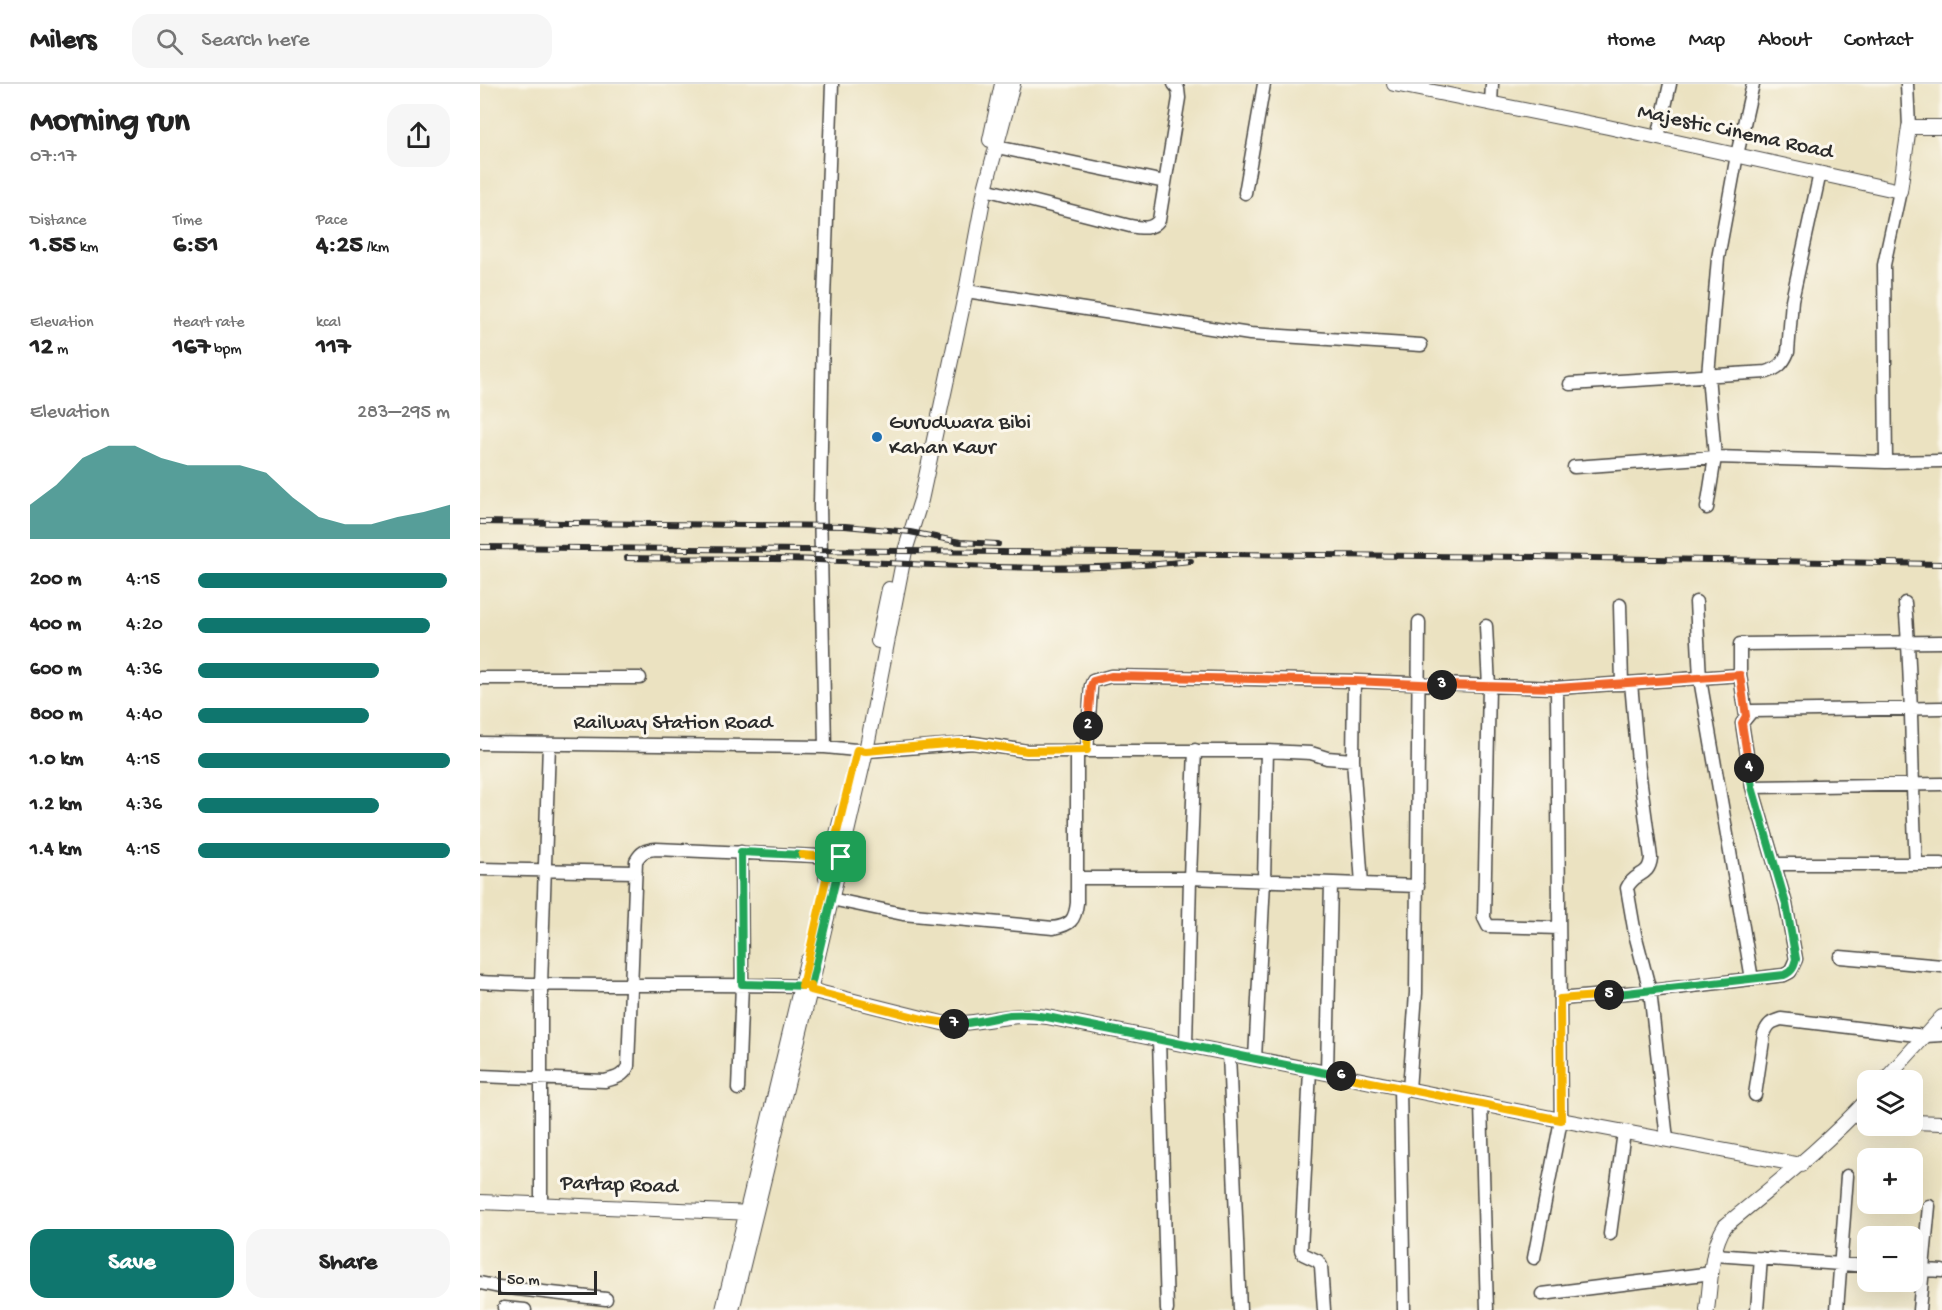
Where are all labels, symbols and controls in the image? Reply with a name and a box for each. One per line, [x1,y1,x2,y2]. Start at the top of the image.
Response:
search box [132,14,552,68]
text: Milers [30,25,96,58]
icon: search [153,25,186,58]
text: Search here [201,28,310,54]
text: Home [1607,29,1655,54]
text: Map [1688,29,1725,54]
text: About [1758,29,1811,54]
text: Contact [1844,29,1912,54]
street label: Majestic Cinema Road [1635,100,1837,167]
text: Morning run [30,104,190,142]
button: share [387,104,450,167]
text: 07:17 [30,146,77,169]
text: Distance [30,212,87,231]
text: Time [173,212,202,231]
text: Pace [316,212,347,231]
text: 1.55 [30,231,76,262]
text: 6:51 [173,231,219,262]
text: 4:25 [316,231,363,262]
text: km [76,239,98,258]
text: /km [363,239,389,258]
text: Elevation [30,314,94,333]
text: Heart rate [173,314,245,333]
text: kcal [316,314,341,333]
text: 12 [30,333,53,364]
text: 167 [173,333,210,364]
text: 117 [316,333,351,364]
text: m [53,341,68,360]
text: bpm [210,341,242,360]
text: Elevation [30,402,110,425]
text: 283–295 m [357,402,450,425]
place label: Gurudwara Bibi Kahan Kaur [889,411,1031,462]
marker: Gurudwara Bibi Kahan Kaur [870,430,884,444]
text: 200 m [30,569,81,592]
text: 4:15 [126,569,160,592]
text: 400 m [30,614,81,637]
text: 4:20 [126,614,163,637]
text: 600 m [30,659,82,682]
text: 4:36 [126,659,162,682]
pin: 3 [1427,670,1457,700]
text: 3 [1438,675,1446,694]
text: 800 m [30,704,83,727]
text: 4:40 [126,704,163,727]
street label: Railway Station Road [574,711,775,737]
pin: 2 [1073,711,1103,741]
text: 2 [1084,716,1092,735]
text: 1.0 km [30,749,84,772]
text: 4:15 [126,749,160,772]
pin: 4 [1734,753,1764,783]
text: 4 [1745,758,1753,777]
text: 1.2 km [30,794,82,817]
text: 4:36 [126,794,162,817]
pin [815,831,866,882]
text: 1.4 km [30,839,82,862]
text: 4:15 [126,839,160,862]
icon: arrive [824,840,857,873]
pin: 5 [1594,980,1624,1010]
text: 5 [1605,985,1613,1004]
pin: 7 [939,1009,969,1039]
text: 7 [950,1014,958,1033]
pin: 6 [1326,1061,1356,1091]
text: 6 [1337,1066,1345,1085]
map controls [1857,1070,1923,1292]
button: layers [1857,1070,1923,1136]
button: + [1857,1148,1923,1214]
street label: Partap Road [559,1171,680,1201]
button: − [1857,1226,1923,1292]
button: Save [30,1229,234,1298]
button: Share [246,1229,450,1298]
scale bar [498,1268,597,1296]
text: 50 m [507,1272,540,1291]

